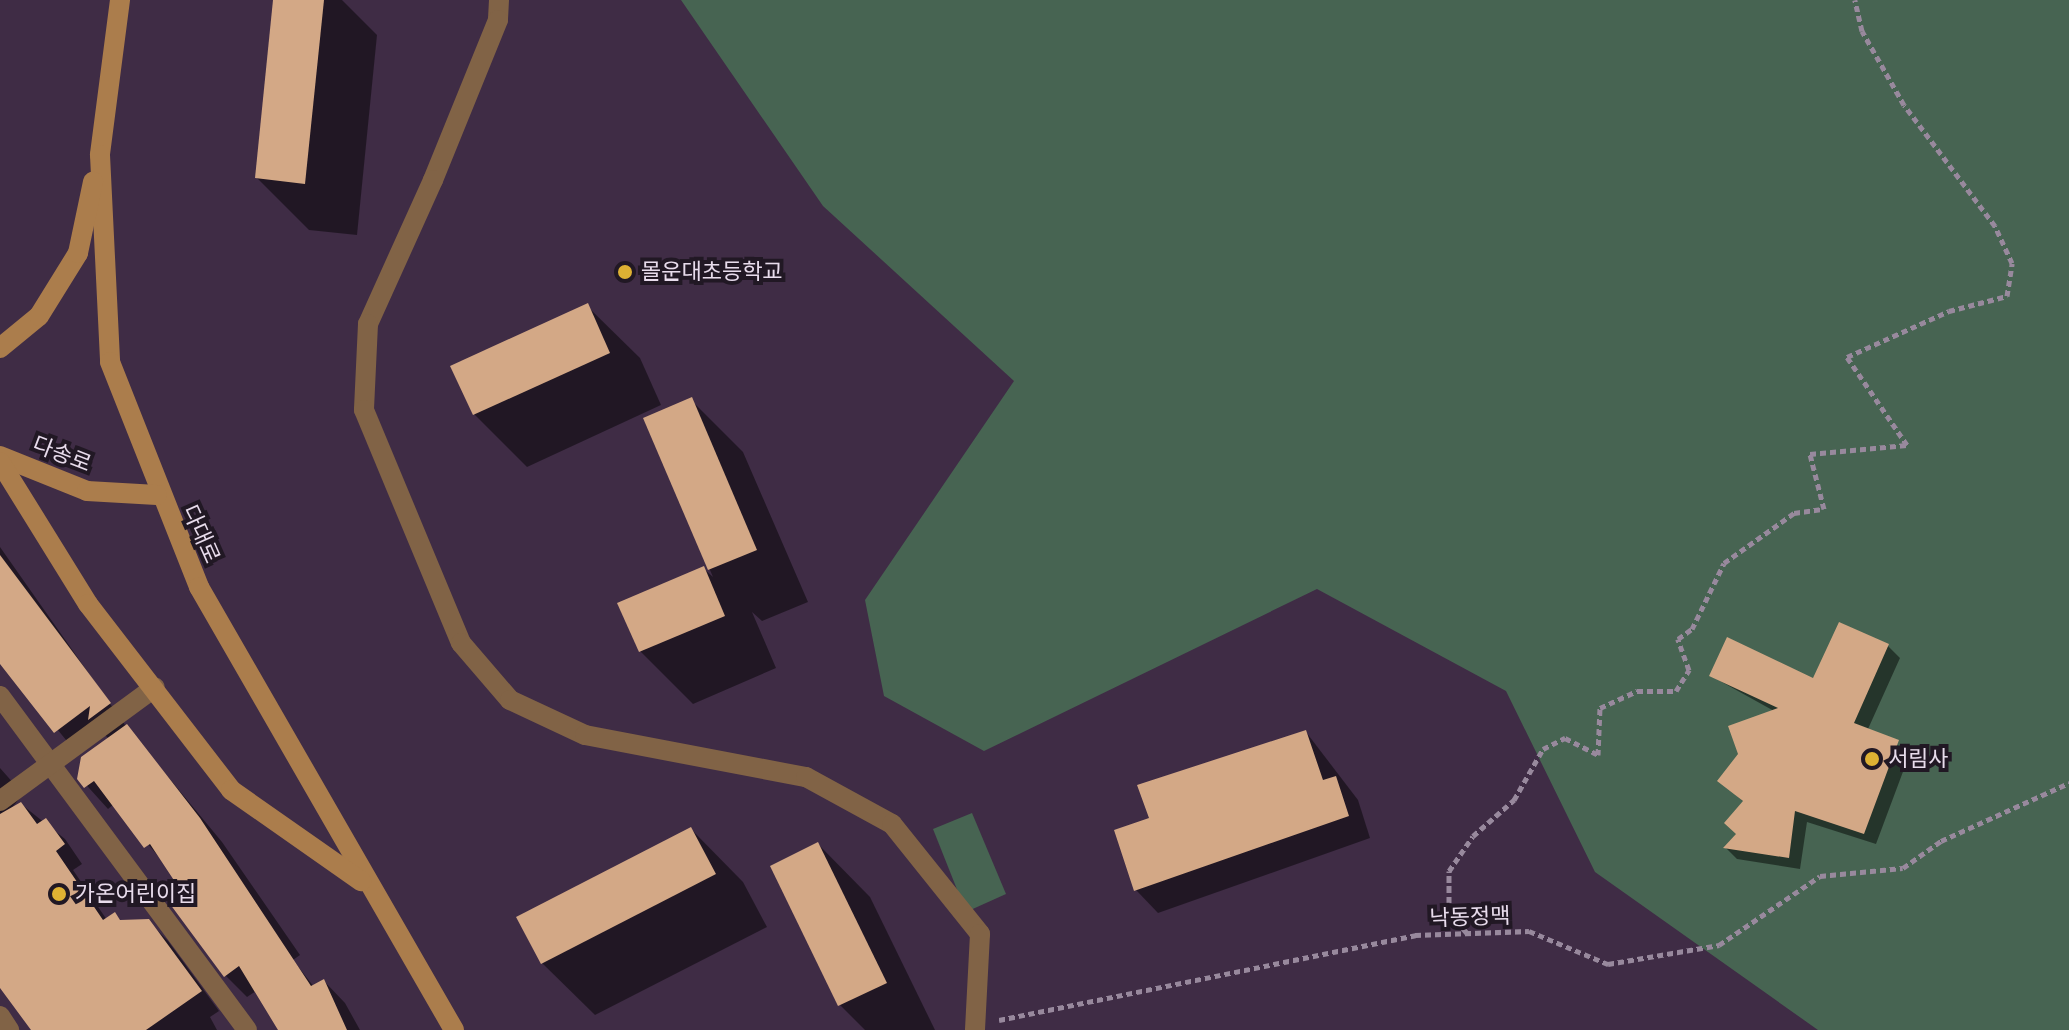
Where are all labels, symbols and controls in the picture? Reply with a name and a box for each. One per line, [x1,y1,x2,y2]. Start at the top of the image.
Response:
place label: 몰운대초등학교 [641,259,783,285]
marker: 몰운대초등학교 [616,263,634,281]
street label: 다송로 [29,431,95,477]
street label: 다대로 [177,501,225,567]
place label: 서림사 [1888,746,1949,772]
marker: 서림사 [1863,750,1881,768]
place label: 가온어린이집 [75,881,196,907]
marker: 가온어린이집 [50,885,68,903]
street label: 낙동정맥 [1429,902,1511,932]

